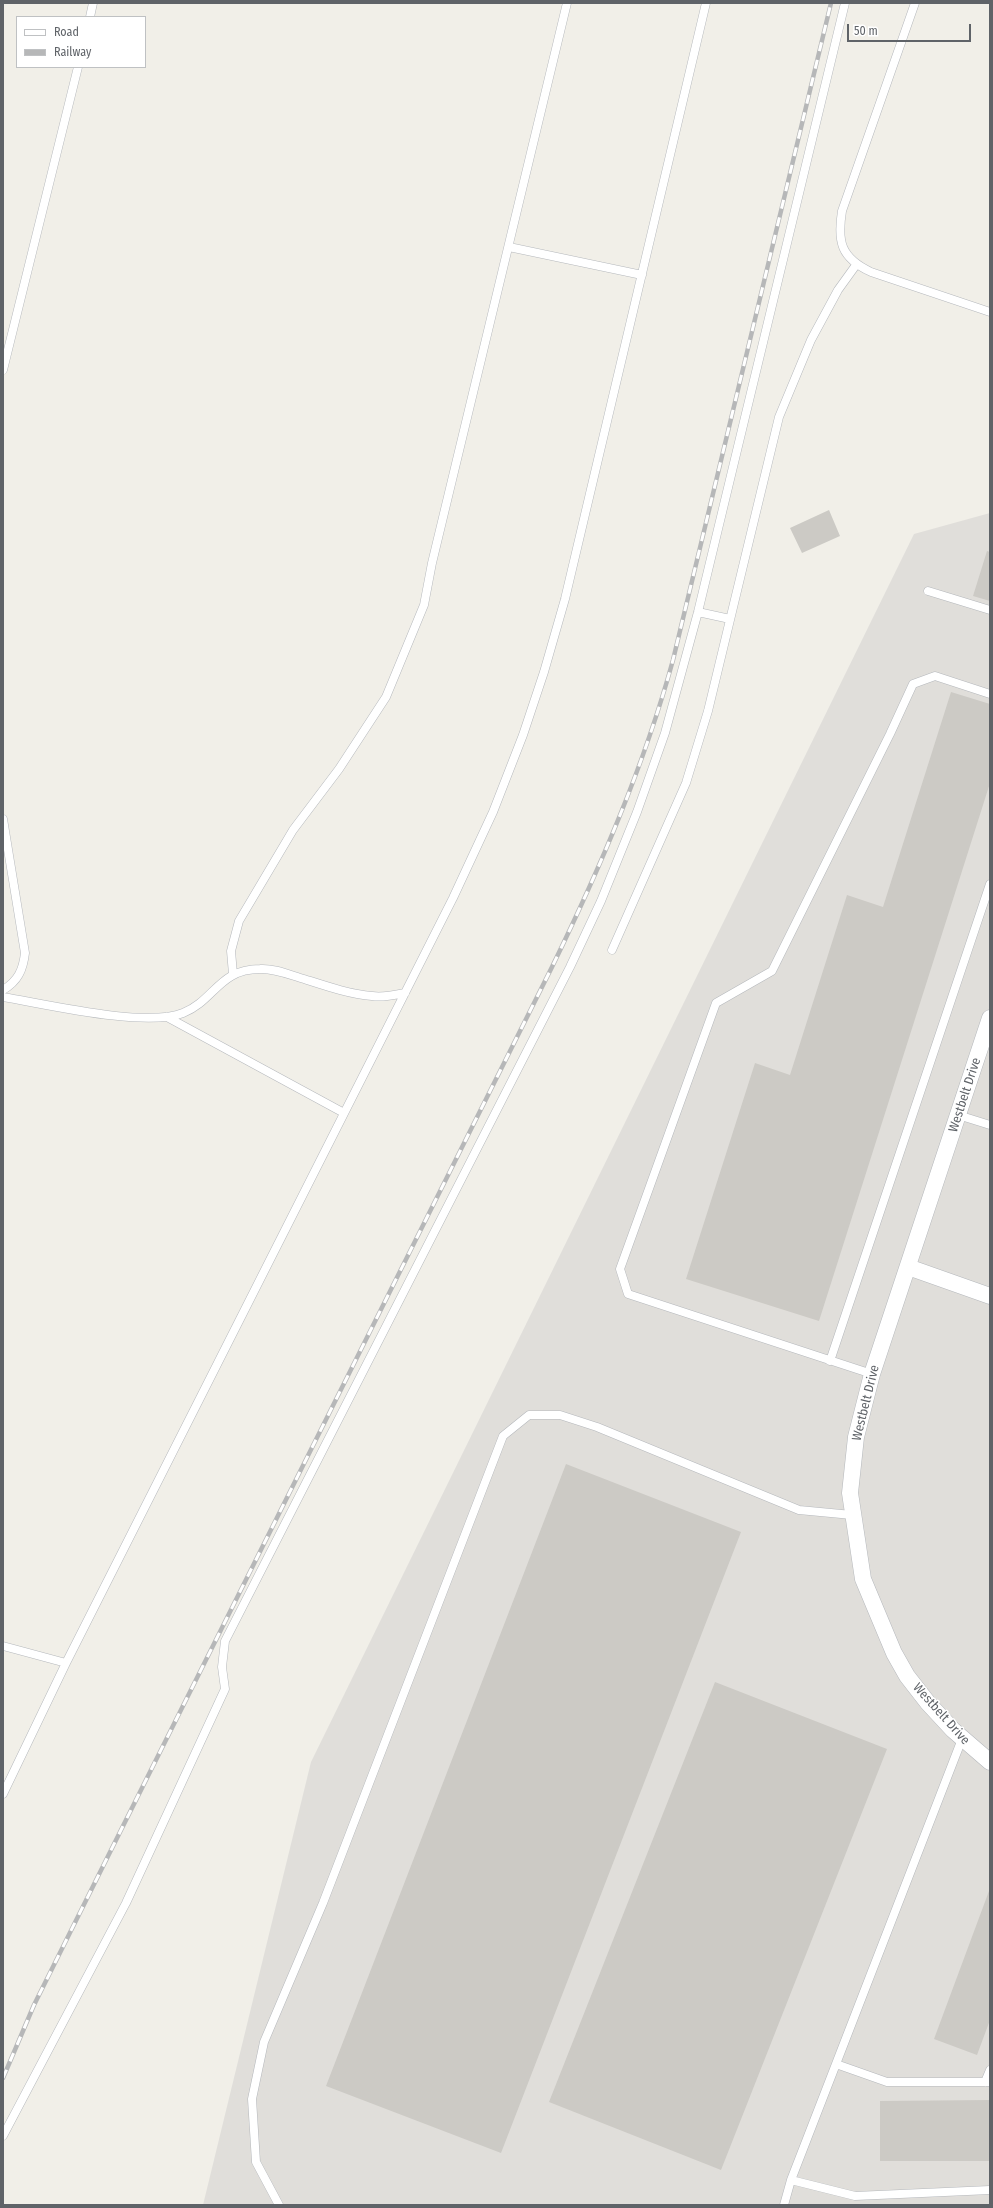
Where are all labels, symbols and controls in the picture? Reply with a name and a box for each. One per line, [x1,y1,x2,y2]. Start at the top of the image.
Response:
legend [16,16,146,68]
scale bar [849,16,973,42]
text: 50 m [854,24,878,38]
text: Road [54,25,79,39]
text: Railway [54,45,91,59]
street label: Westbelt Drive [946,1056,984,1134]
street label: Westbelt Drive [849,1364,883,1442]
street label: Westbelt Drive [909,1680,973,1748]

